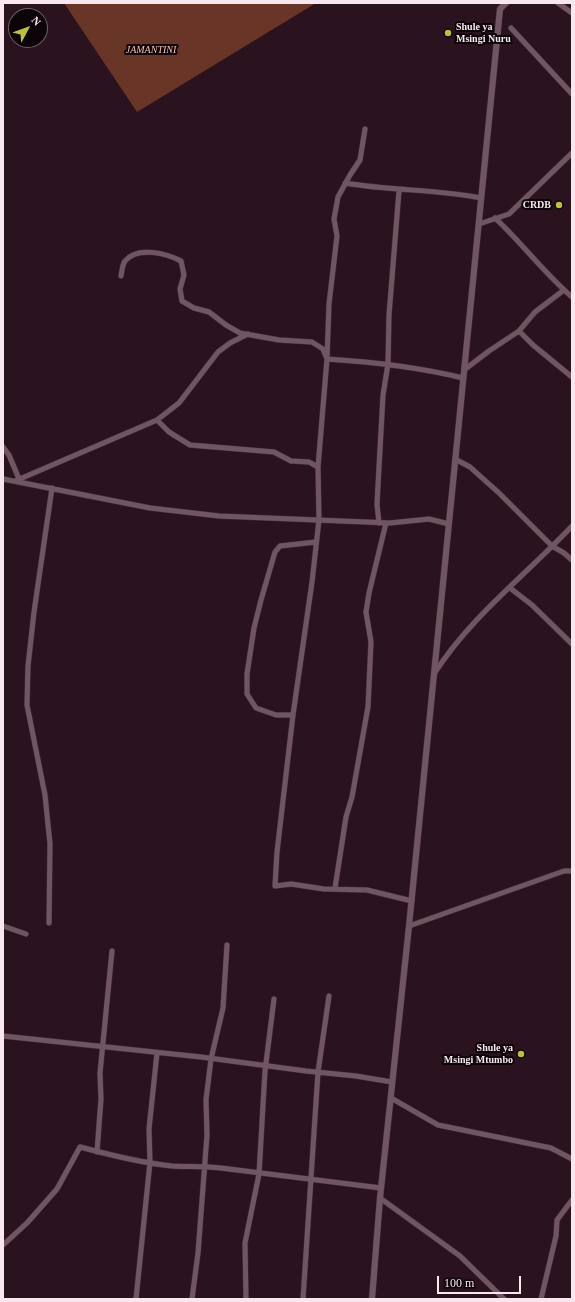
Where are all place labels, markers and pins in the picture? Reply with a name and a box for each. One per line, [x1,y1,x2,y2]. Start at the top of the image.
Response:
place label: Shule ya Msingi Nuru [456,21,511,44]
marker: Shule ya Msingi Nuru [443,28,453,38]
place label: CRDB [523,199,551,211]
marker: CRDB [554,200,564,210]
place label: Shule ya Msingi Mtumbo [444,1042,513,1066]
marker: Shule ya Msingi Mtumbo [516,1049,526,1059]

